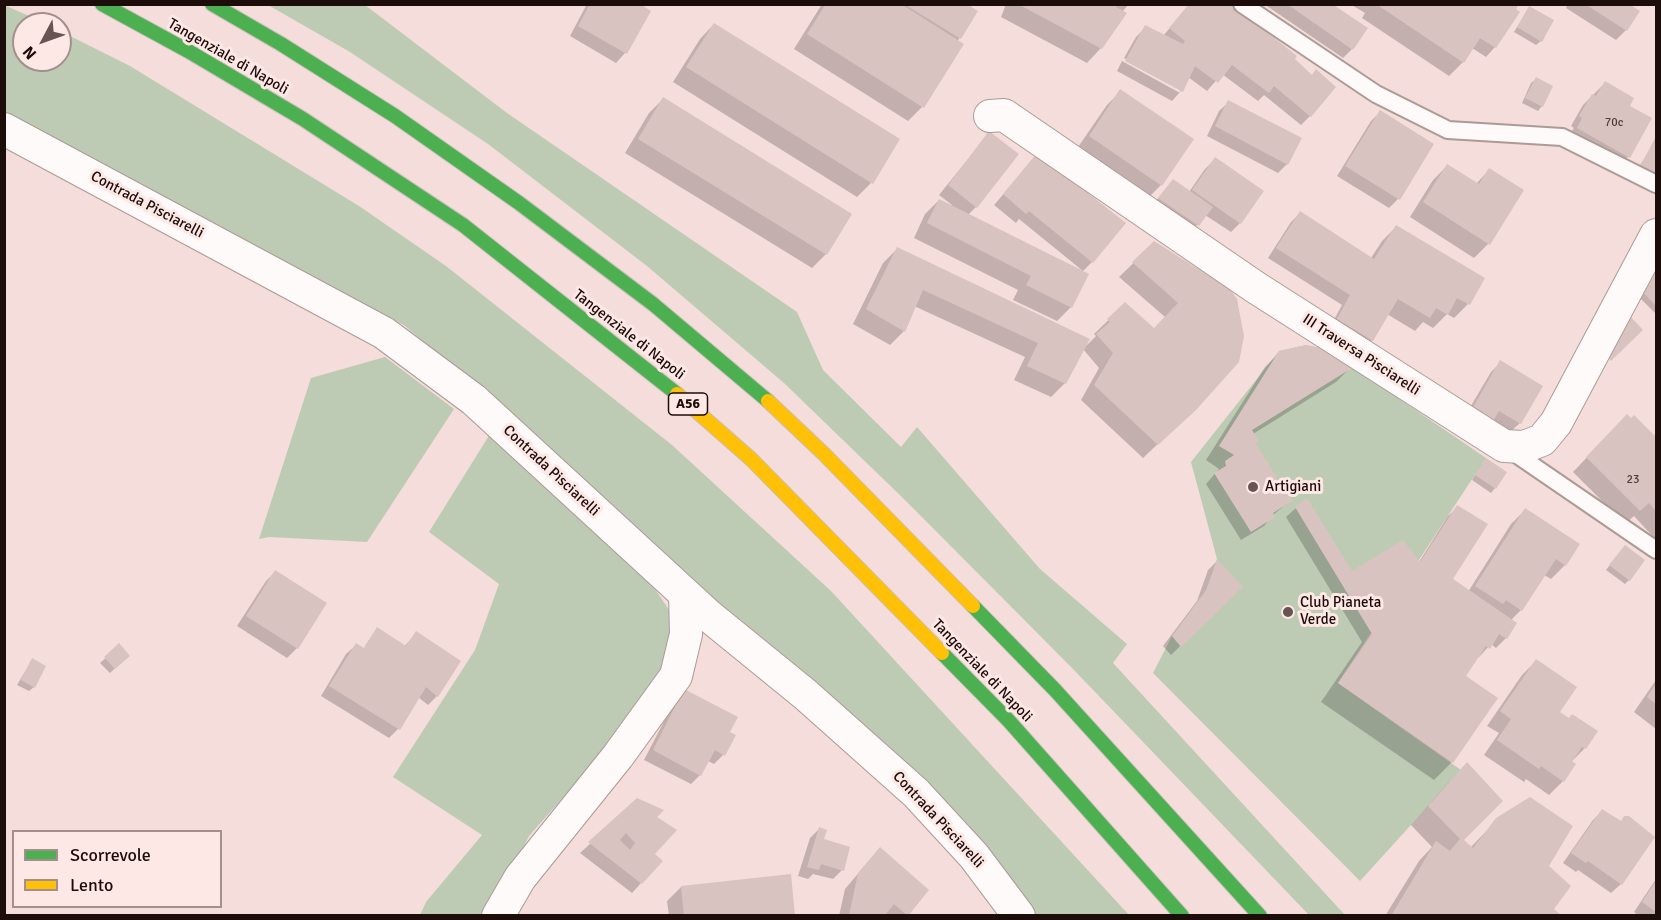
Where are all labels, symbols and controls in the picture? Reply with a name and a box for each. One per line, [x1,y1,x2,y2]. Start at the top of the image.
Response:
north arrow [12,12,72,72]
street label: Tangenziale di Napoli [164,15,292,99]
text: N [19,42,41,63]
house number: 70c [1605,116,1623,130]
street label: Contrada Pisciarelli [87,168,207,242]
street label: Tangenziale di Napoli [570,286,688,384]
street label: III Traversa Pisciarelli [1299,310,1423,400]
road number: A56 [668,393,708,415]
street label: Contrada Pisciarelli [499,422,603,520]
house number: 23 [1627,473,1639,487]
place label: Artigiani [1265,478,1321,496]
marker: Artigiani [1246,480,1260,494]
place label: Club Pianeta Verde [1300,594,1381,629]
marker: Club Pianeta Verde [1281,605,1295,619]
street label: Tangenziale di Napoli [928,616,1036,726]
street label: Contrada Pisciarelli [889,768,987,872]
legend [12,830,222,908]
text: Scorrevole [70,844,151,866]
text: Lento [70,874,113,896]

